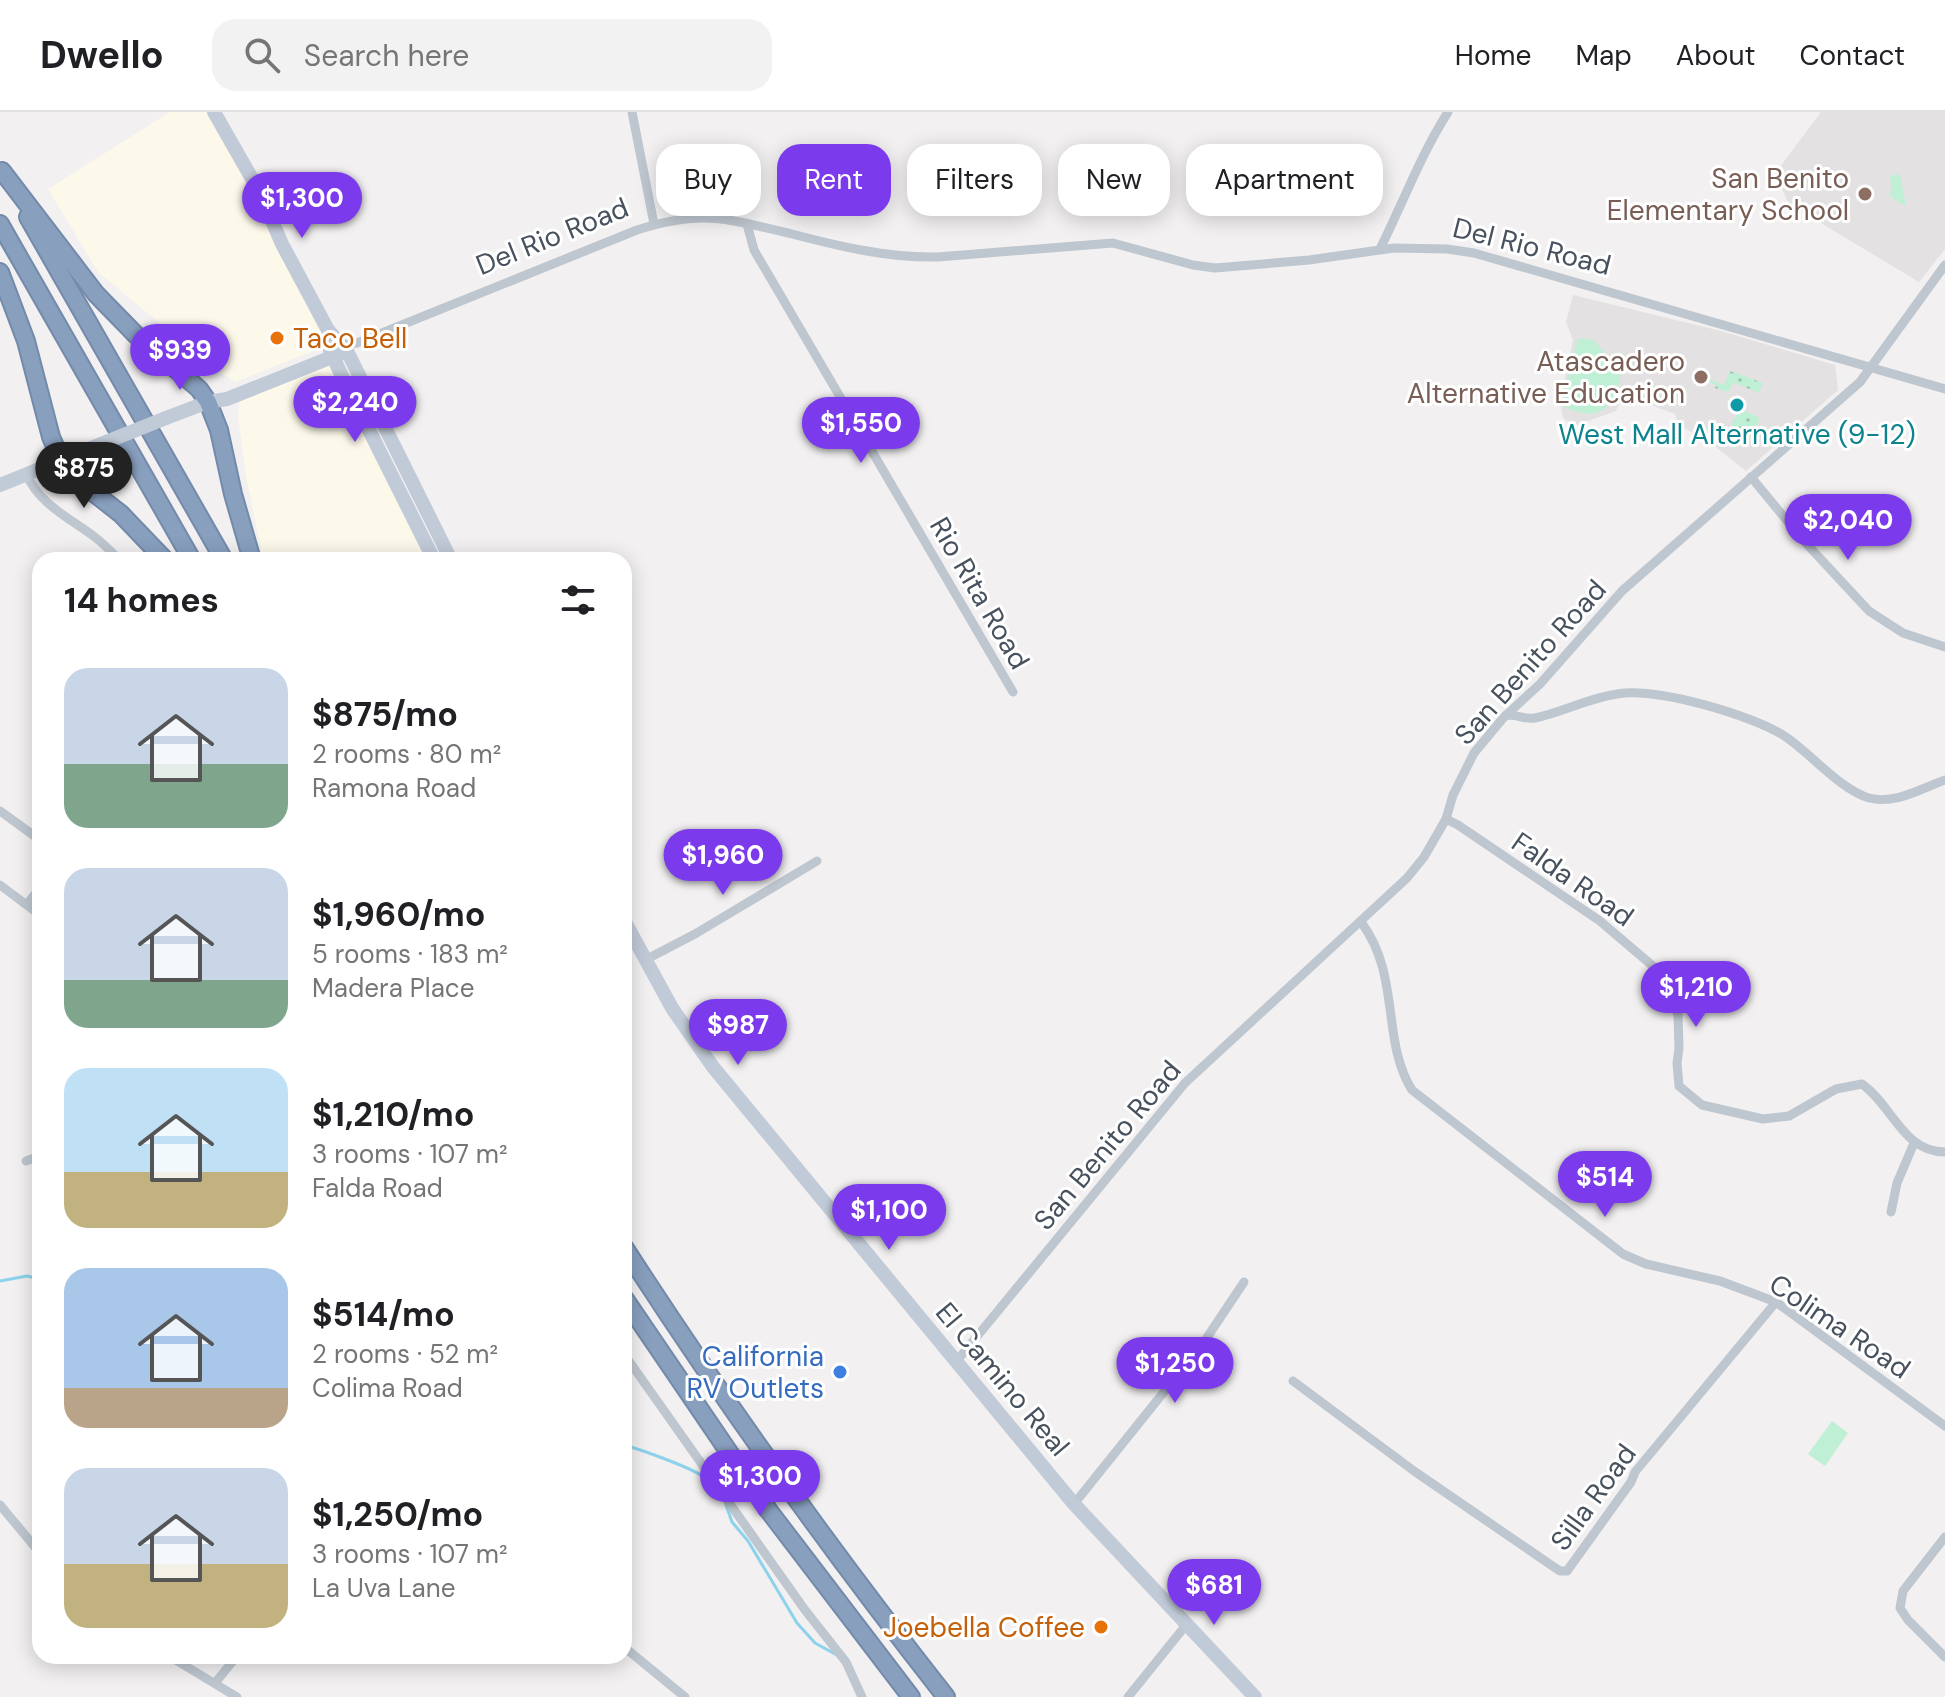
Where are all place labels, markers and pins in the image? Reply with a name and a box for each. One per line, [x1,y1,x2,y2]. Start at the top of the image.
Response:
place label: San Benito Elementary School [1607,160,1849,229]
pin: $1,300 [237,172,367,240]
marker: San Benito Elementary School [1856,185,1874,203]
place label: Taco Bell [293,320,407,357]
pin: $939 [133,324,227,392]
marker: Taco Bell [268,329,286,347]
place label: Atascadero Alternative Education [1407,343,1685,412]
marker: Atascadero Alternative Education [1692,368,1710,386]
pin: $2,240 [290,376,420,444]
marker: West Mall Alternative (9-12) [1728,396,1746,414]
pin: $1,550 [796,397,926,465]
place label: West Mall Alternative (9-12) [1558,416,1916,453]
pin: $875 [37,442,131,510]
pin: $2,040 [1783,494,1913,562]
pin: $1,960 [658,829,788,897]
pin: $1,210 [1631,961,1761,1029]
pin: $987 [691,999,785,1067]
pin: $514 [1558,1151,1652,1219]
pin: $1,100 [824,1184,954,1252]
pin: $1,250 [1110,1337,1240,1405]
place label: California RV Outlets [687,1338,824,1407]
marker: California RV Outlets [831,1363,849,1381]
pin: $1,300 [695,1450,825,1518]
pin: $681 [1167,1559,1261,1627]
place label: Joebella Coffee [883,1609,1085,1646]
marker: Joebella Coffee [1092,1618,1110,1636]

